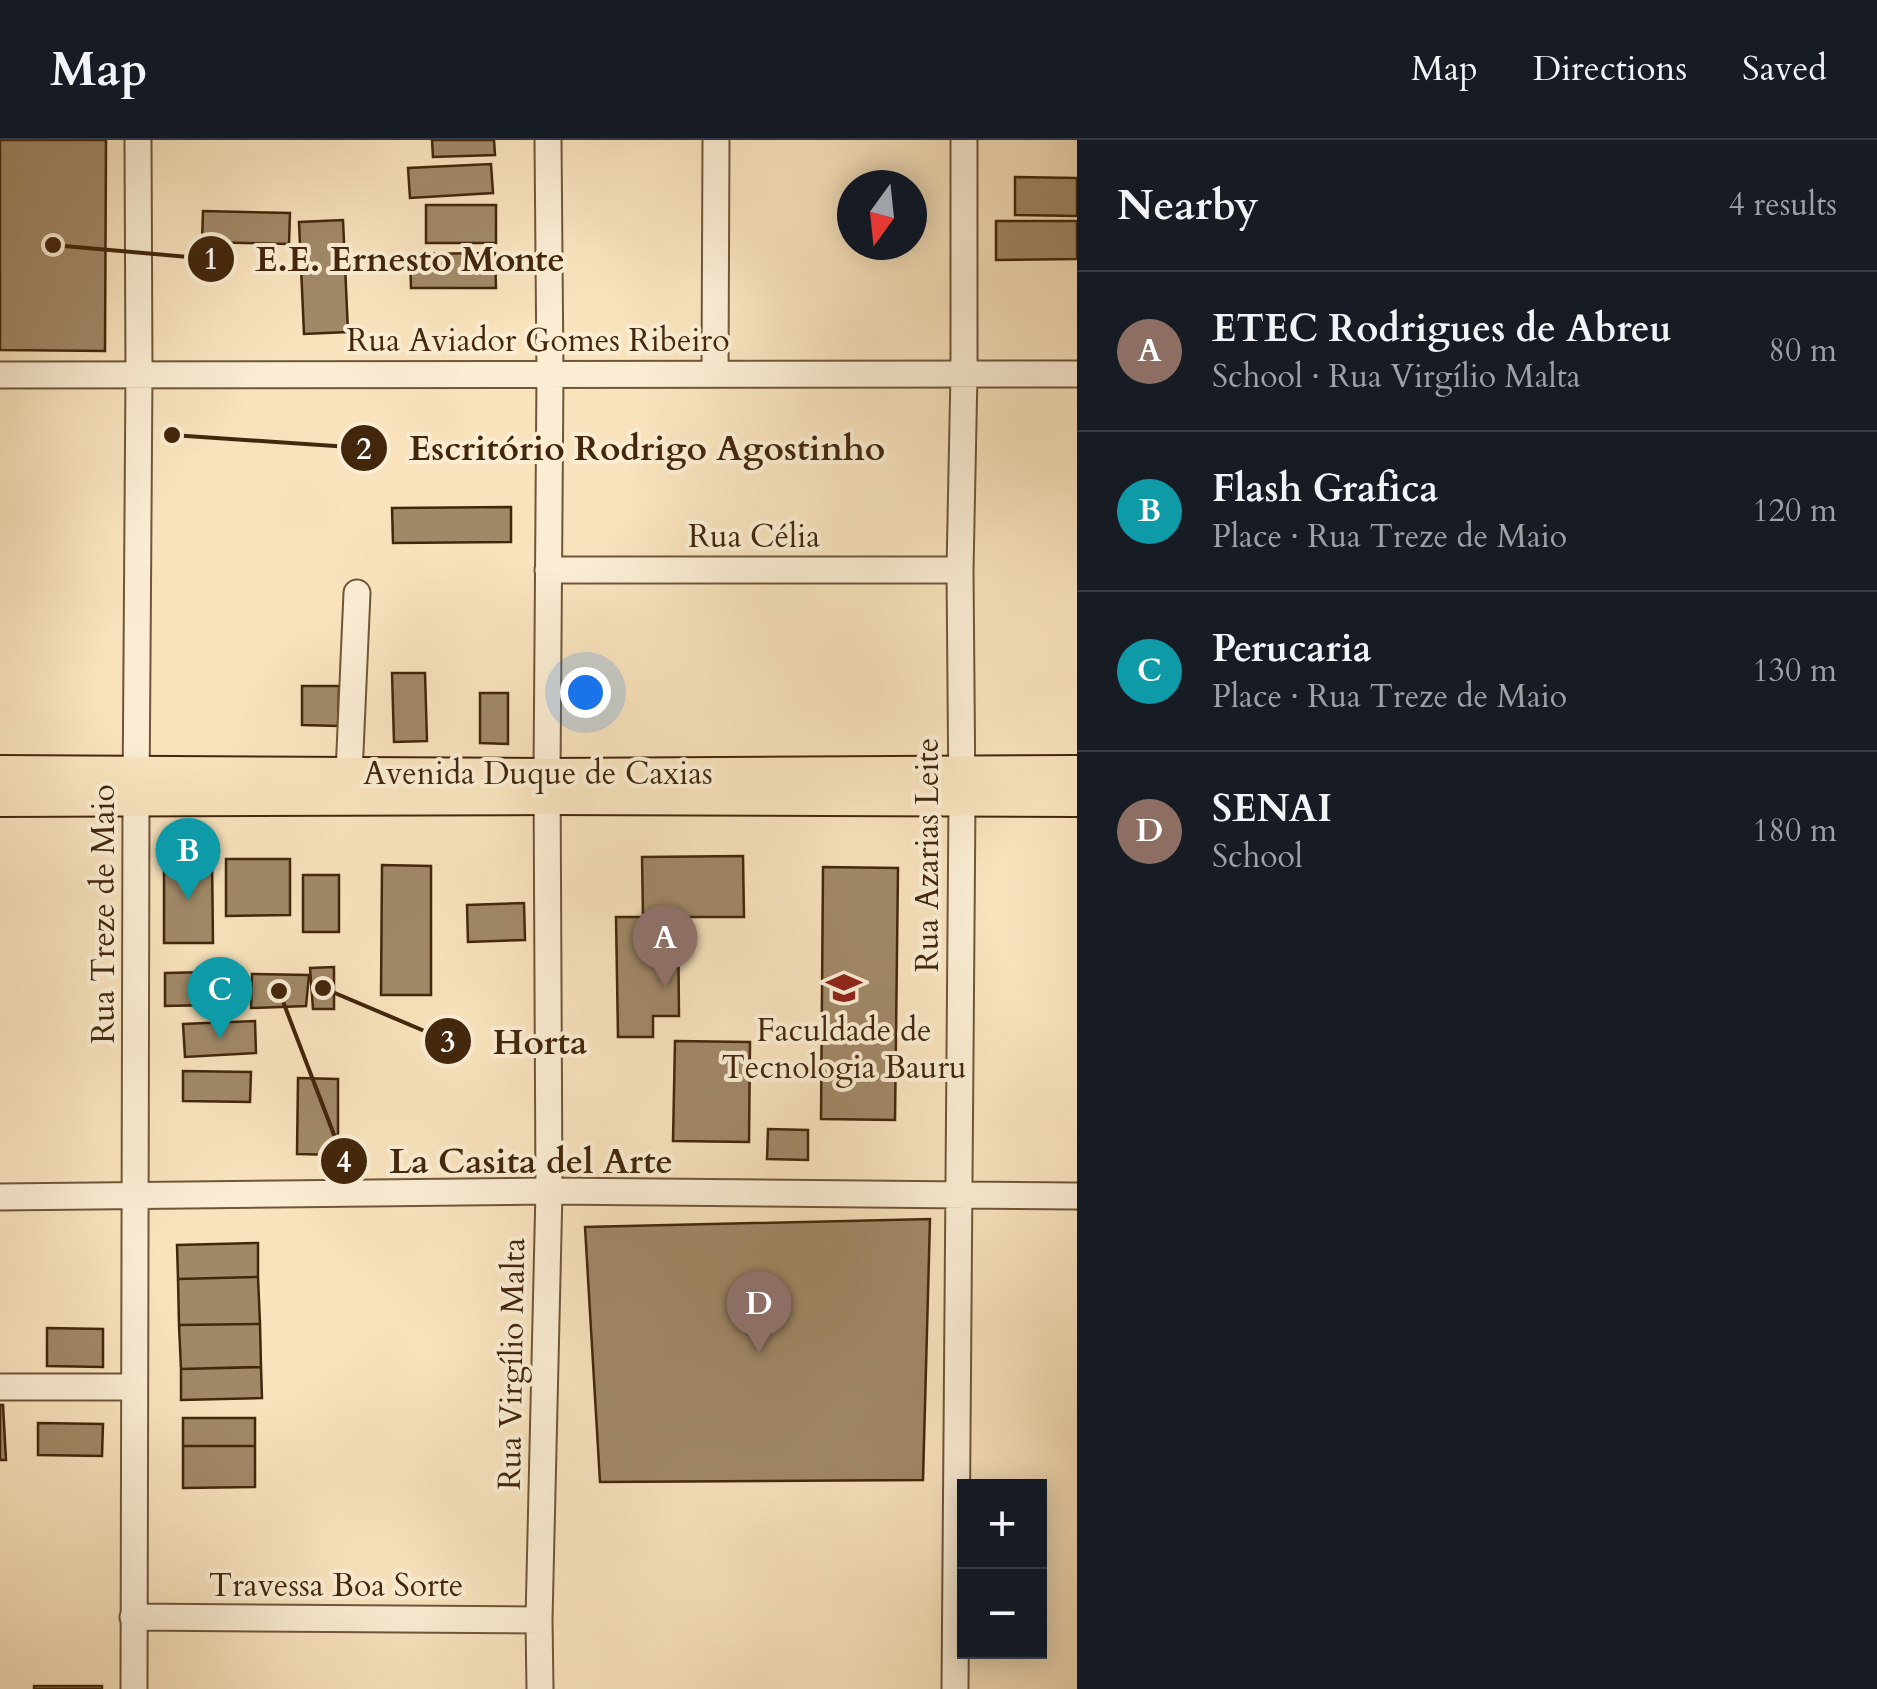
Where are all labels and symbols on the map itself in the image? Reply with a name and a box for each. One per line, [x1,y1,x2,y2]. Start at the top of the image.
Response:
north arrow [837,170,927,260]
callout: E.E. Ernesto Monte [186,226,585,291]
text: E.E. Ernesto Monte [255,236,565,284]
text: 1 [203,239,219,280]
street label: Rua Aviador Gomes Ribeiro [347,319,729,363]
callout: Escritório Rodrigo Agostinho [339,416,906,481]
text: Escritório Rodrigo Agostinho [409,425,885,473]
text: 2 [356,429,372,470]
street label: Rua Célia [688,515,820,559]
your location [560,667,611,718]
street label: Rua Azarias Leite [906,738,950,972]
street label: Avenida Duque de Caxias [363,752,713,796]
street label: Rua Treze de Maio [82,784,126,1044]
pin: B [156,818,220,900]
pin: A [632,904,698,987]
pin: C [188,956,252,1039]
school or university icon: Faculdade de Tecnologia Bauru [825,969,863,1007]
callout: Horta [423,1009,607,1074]
place label: Faculdade de Tecnologia Bauru [721,1009,967,1090]
text: Horta [493,1019,587,1067]
text: 3 [440,1022,456,1063]
callout: La Casita del Arte [319,1129,693,1194]
text: La Casita del Arte [389,1138,673,1186]
text: 4 [336,1142,352,1183]
street label: Rua Virgílio Malta [488,1237,536,1491]
pin: D [726,1270,792,1353]
street label: Travessa Boa Sorte [209,1564,463,1608]

